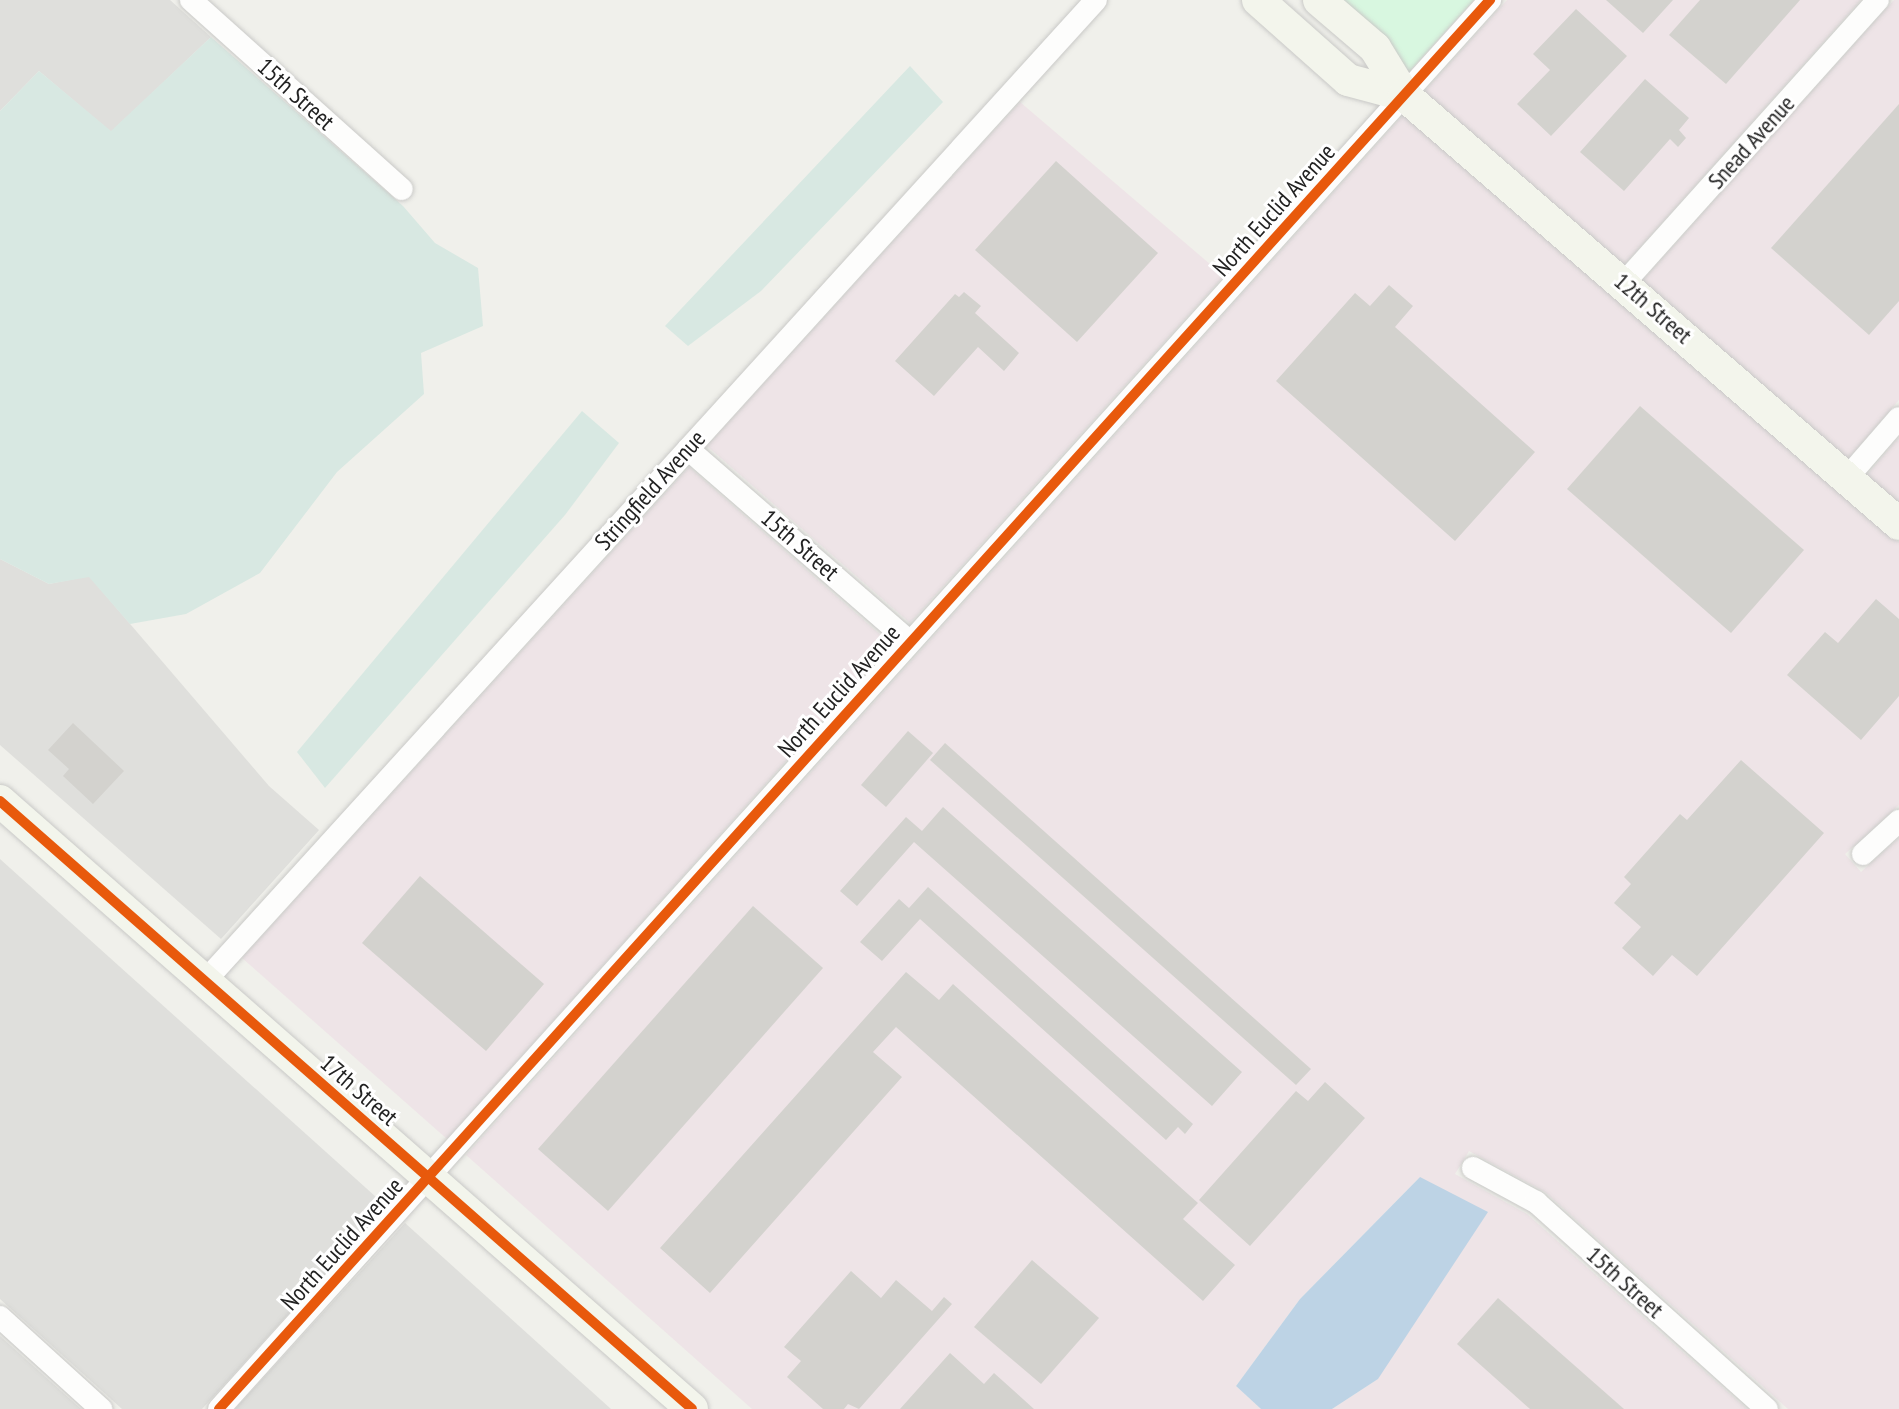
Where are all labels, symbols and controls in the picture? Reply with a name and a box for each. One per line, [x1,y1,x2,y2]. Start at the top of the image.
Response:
street label: 15th Street [252,52,340,136]
street label: Snead Avenue [1701,89,1801,195]
street label: North Euclid Avenue [1207,138,1341,282]
street label: 12th Street [1608,266,1698,350]
street label: Stringfield Avenue [589,424,711,556]
street label: 15th Street [755,503,845,587]
street label: North Euclid Avenue [772,619,906,763]
street label: 17th Street [314,1049,404,1131]
street label: North Euclid Avenue [275,1172,409,1316]
street label: 15th Street [1581,1240,1669,1324]

